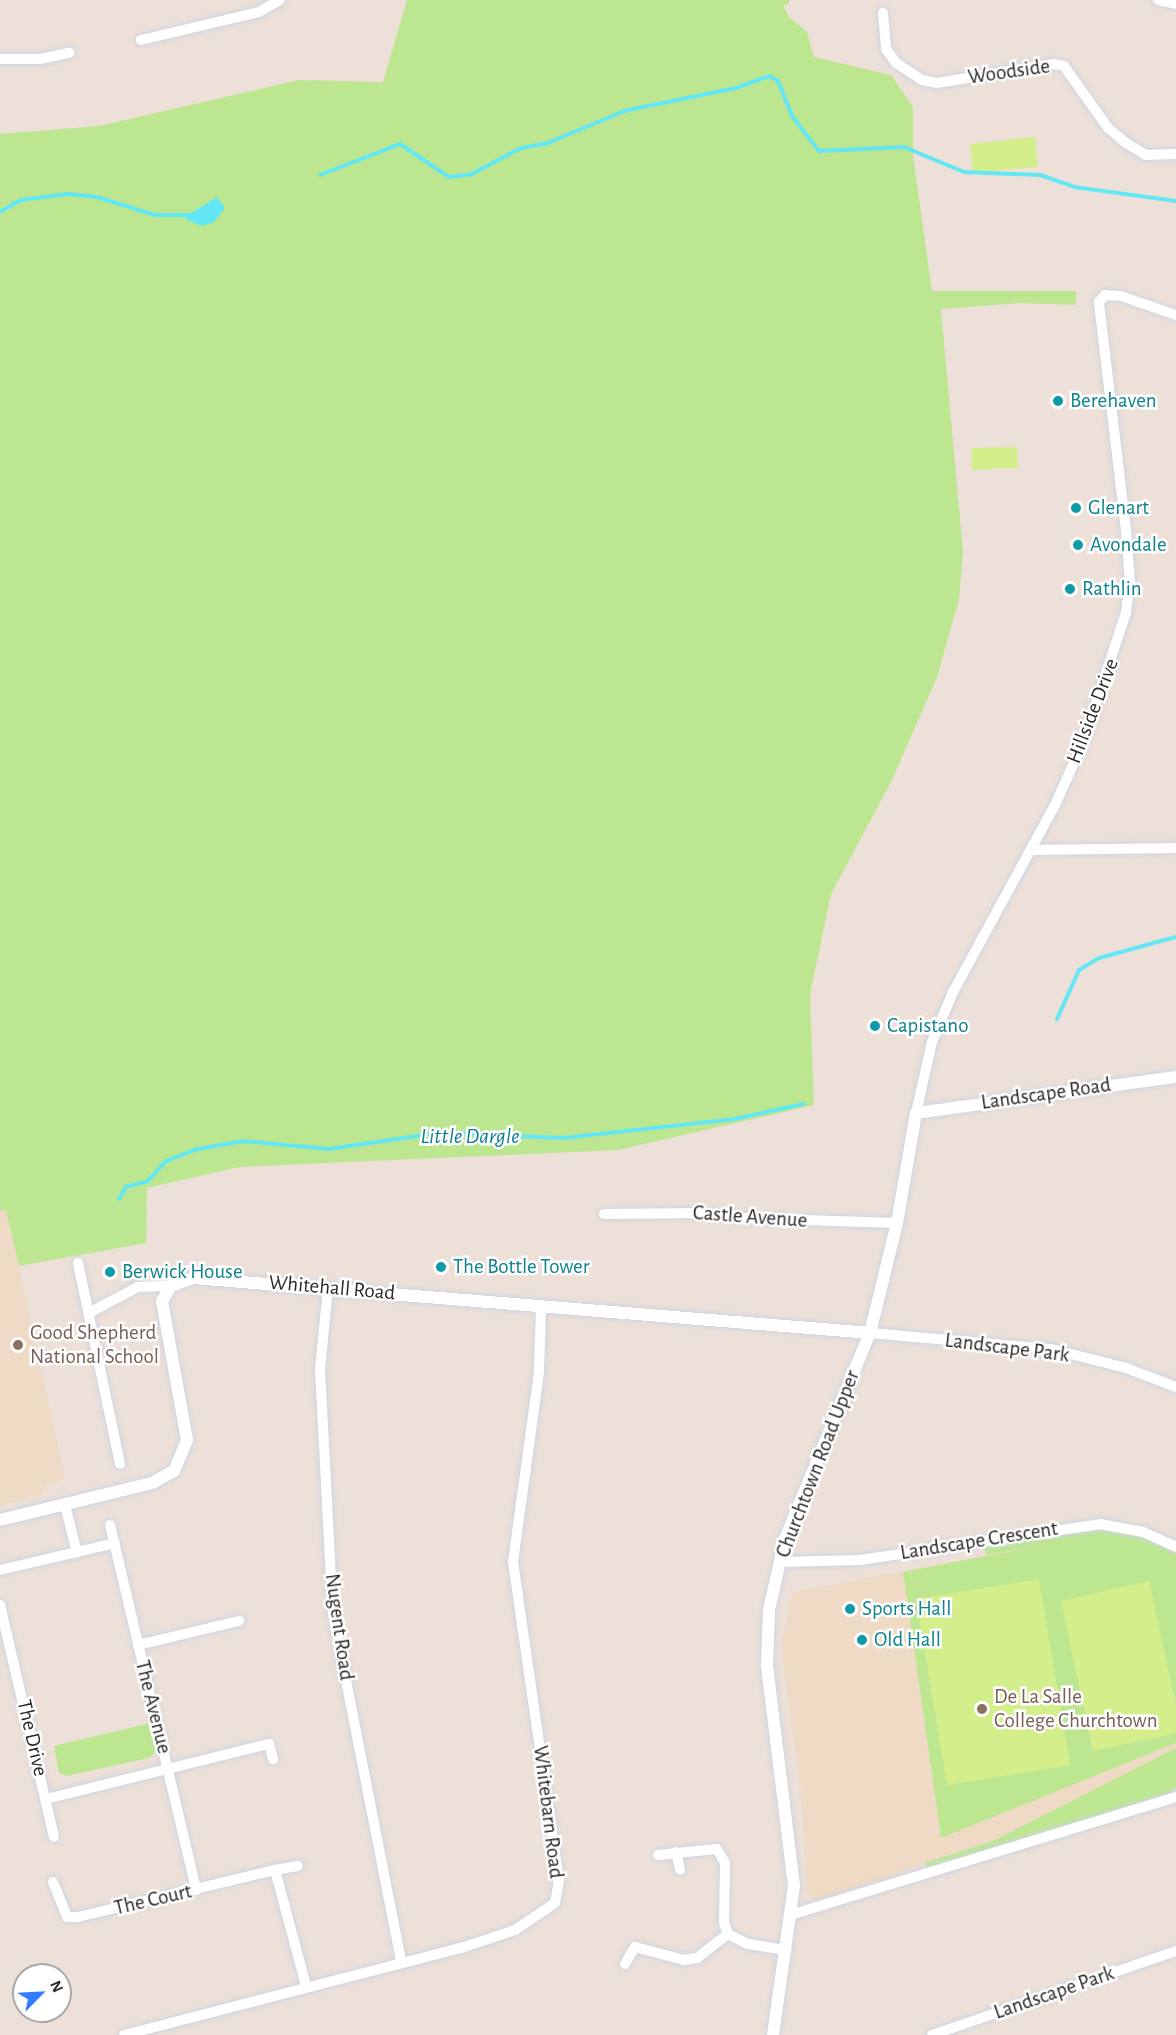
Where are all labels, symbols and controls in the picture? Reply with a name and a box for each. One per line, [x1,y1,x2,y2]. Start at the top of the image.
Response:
street label: Woodside [966,54,1052,90]
place label: Berehaven [1070,388,1157,414]
marker: Berehaven [1051,394,1065,408]
place label: Glenart [1088,495,1149,521]
marker: Glenart [1069,501,1083,515]
place label: Avondale [1090,532,1167,558]
marker: Avondale [1071,538,1085,552]
place label: Rathlin [1082,576,1142,602]
marker: Rathlin [1063,582,1077,596]
street label: Hillside Drive [1061,655,1125,767]
place label: Capistano [887,1013,969,1039]
marker: Capistano [868,1019,882,1033]
street label: Landscape Road [979,1072,1113,1116]
water label: Little Dargle [420,1124,520,1150]
street label: Castle Avenue [692,1200,808,1234]
place label: The Bottle Tower [453,1254,589,1280]
place label: Berwick House [122,1259,243,1285]
marker: The Bottle Tower [434,1260,448,1274]
marker: Berwick House [103,1265,117,1279]
street label: Whitehall Road [268,1270,396,1306]
place label: Good Shepherd National School [30,1320,159,1370]
street label: Landscape Park [943,1328,1071,1368]
marker: Good Shepherd National School [11,1338,25,1352]
street label: Churchtown Road Upper [771,1367,865,1561]
street label: Landscape Crescent [898,1516,1060,1566]
street label: Nugent Road [319,1572,359,1682]
place label: Sports Hall [862,1596,951,1622]
marker: Sports Hall [843,1602,857,1616]
place label: Old Hall [874,1627,941,1653]
marker: Old Hall [855,1633,869,1647]
street label: The Avenue [129,1658,177,1756]
place label: De La Salle College Churchtown [994,1684,1158,1734]
street label: The Drive [11,1697,53,1779]
marker: De La Salle College Churchtown [975,1702,989,1716]
street label: Whitebarn Road [527,1744,569,1880]
street label: The Court [112,1879,194,1921]
street label: Landscape Park [991,1961,1117,2025]
north arrow [12,1963,72,2023]
text: N [47,1978,66,1995]

